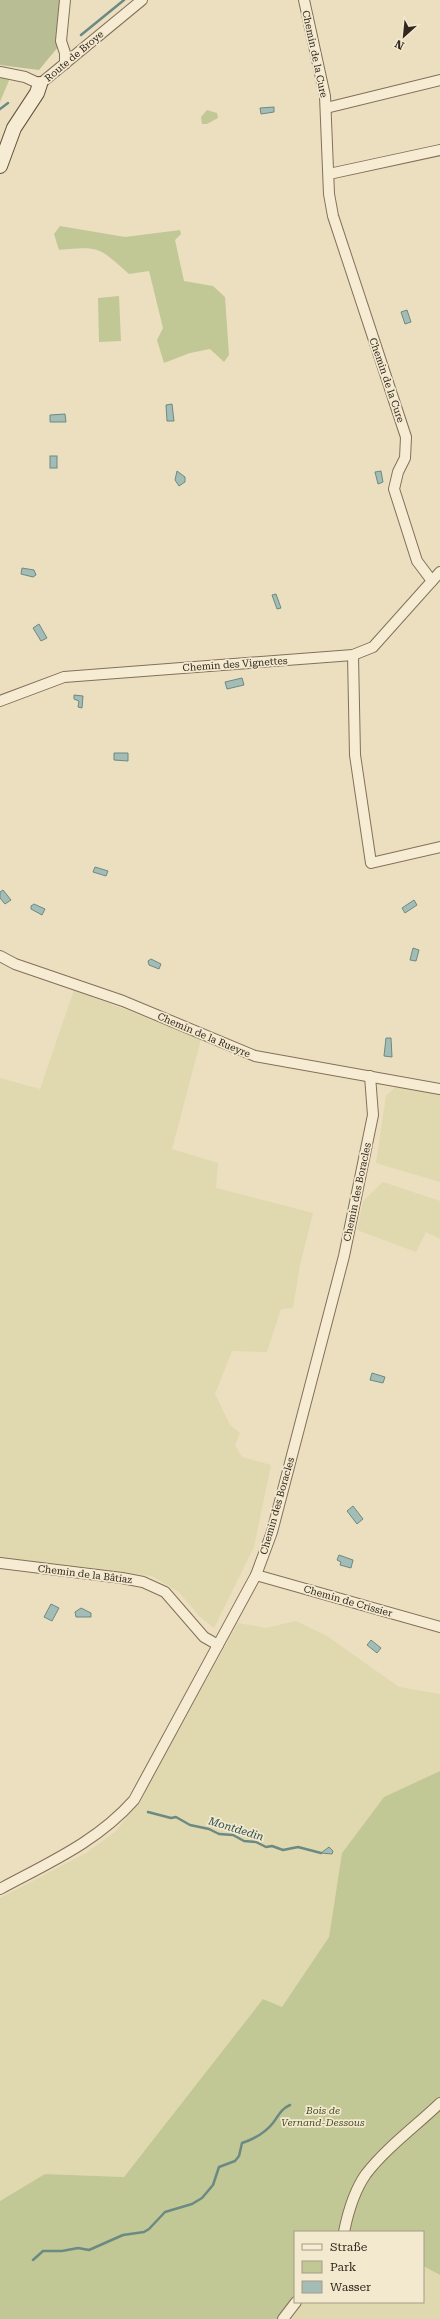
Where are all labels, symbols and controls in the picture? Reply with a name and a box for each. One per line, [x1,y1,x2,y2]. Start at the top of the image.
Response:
street label: Chemin de la Cure [300,9,330,99]
north arrow [384,16,424,56]
street label: Route de Broye [42,28,106,84]
text: N [392,37,406,52]
street label: Chemin de la Cure [367,336,407,424]
street label: Chemin des Vignettes [182,655,288,673]
street label: Chemin de la Rueyre [156,1010,252,1060]
street label: Chemin des Boracles [341,1141,373,1242]
street label: Chemin des Boracles [258,1456,296,1556]
street label: Chemin de la Bâtiaz [37,1563,133,1585]
street label: Chemin de Crissier [302,1583,394,1619]
water label: Montdedin [206,1814,265,1844]
park label: Bois de Vernand-Dessous [281,2105,365,2128]
legend [294,2231,424,2303]
text: Straße [330,2240,368,2254]
text: Park [330,2260,357,2274]
text: Wasser [330,2280,371,2294]

